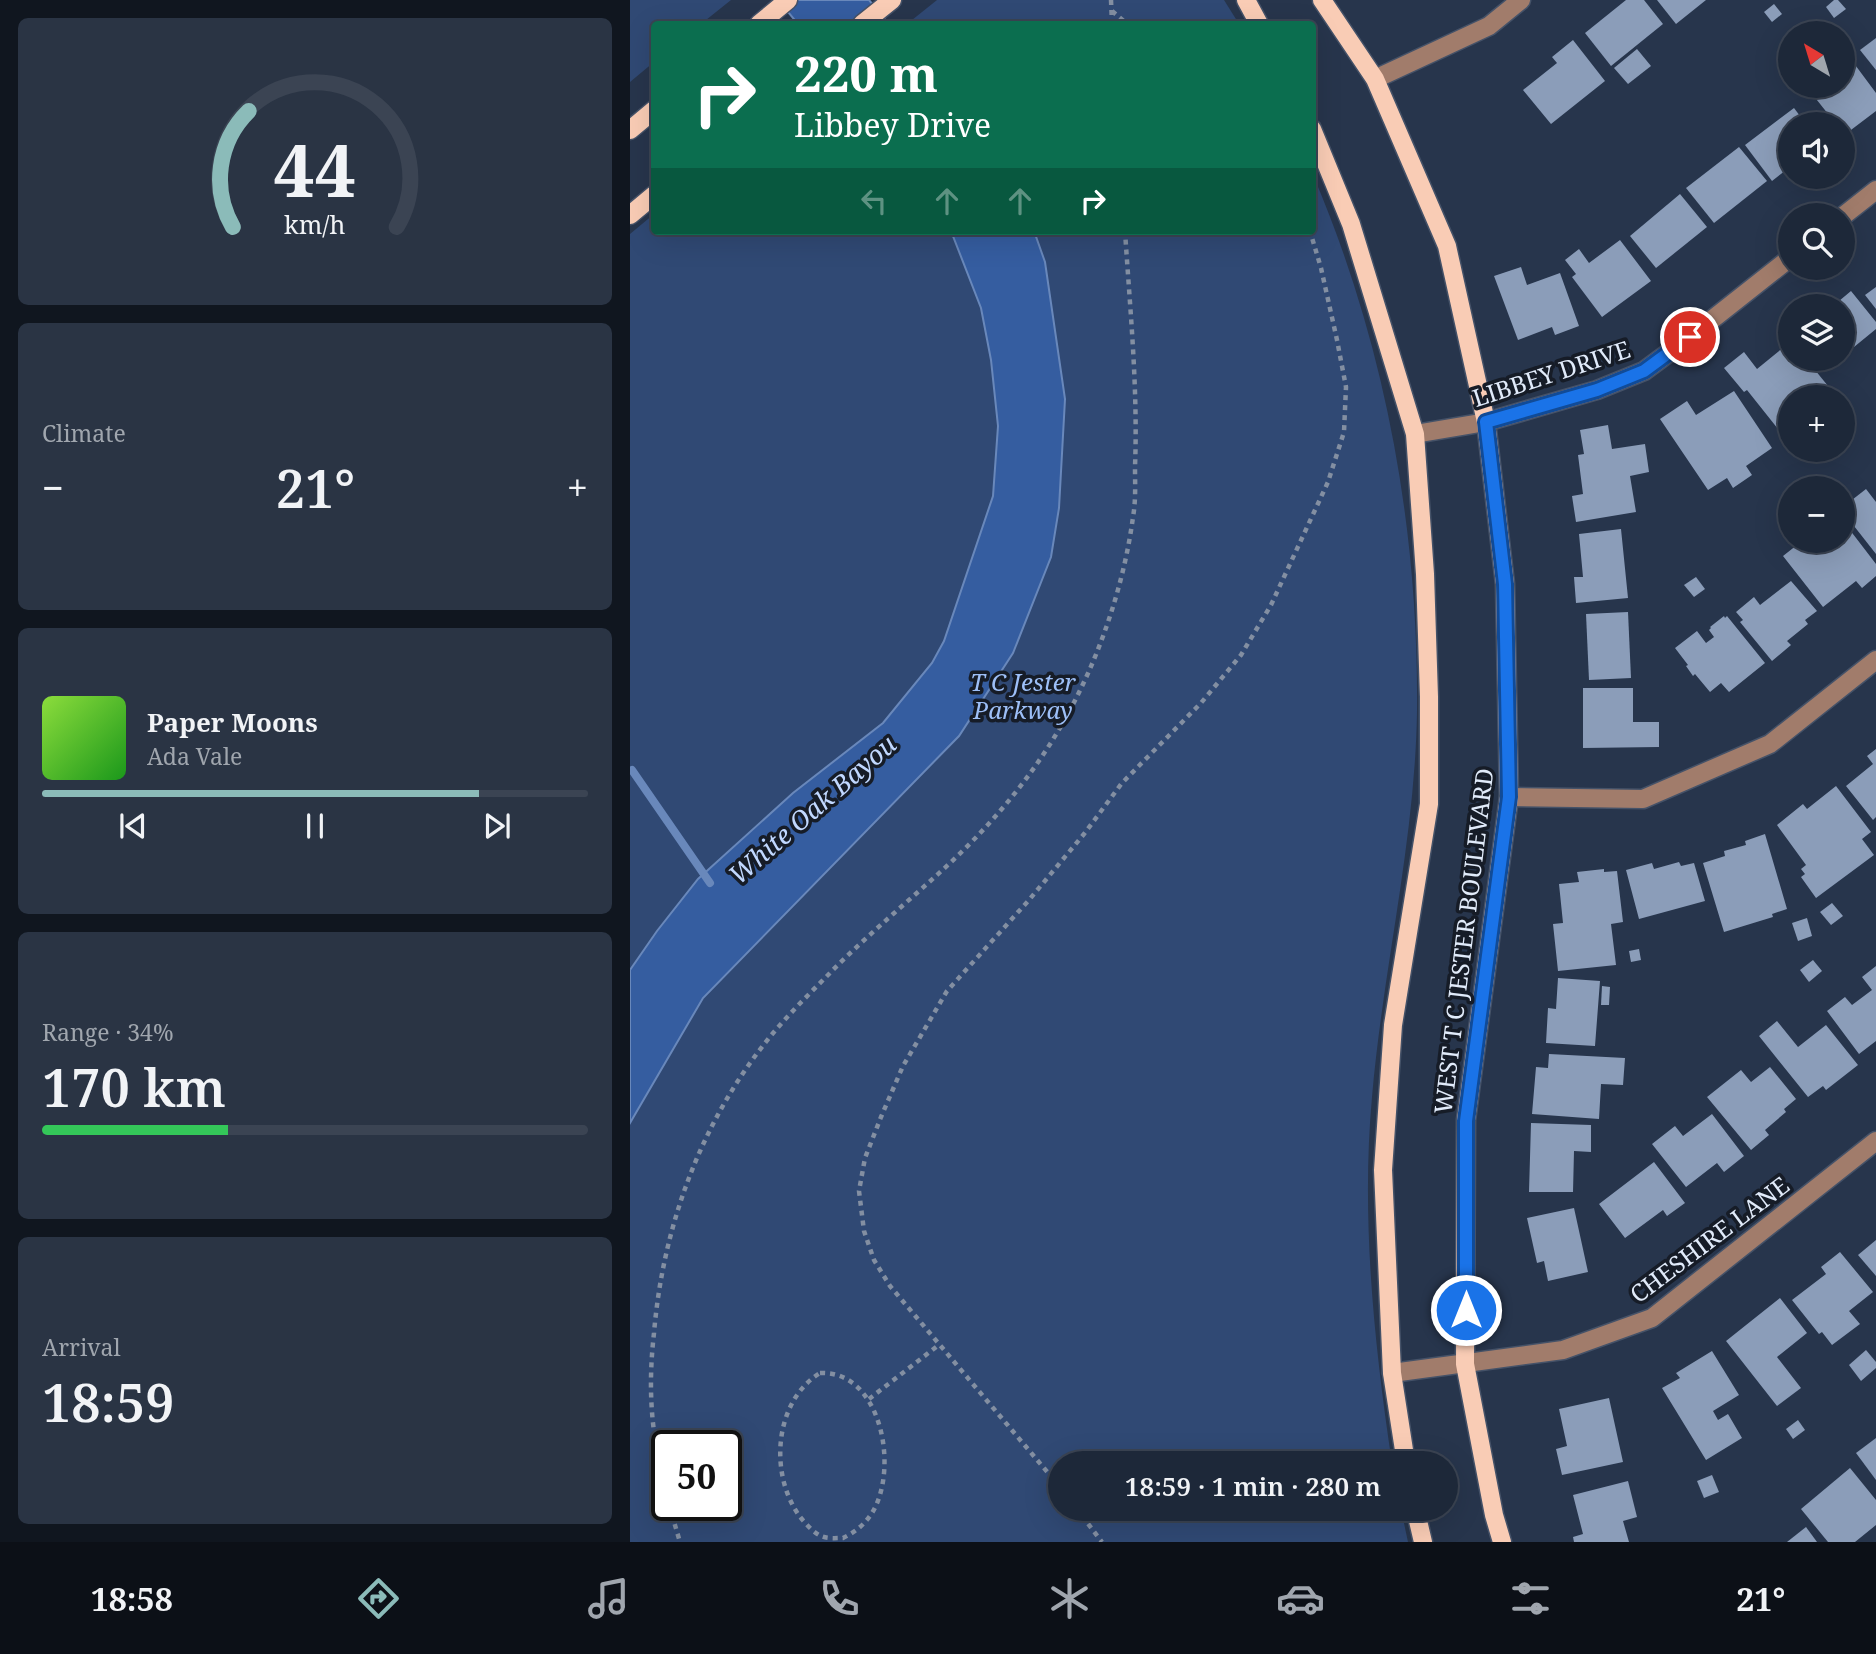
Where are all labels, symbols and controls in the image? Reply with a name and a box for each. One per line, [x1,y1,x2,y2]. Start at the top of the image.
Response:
north arrow [1778,21,1855,98]
map controls [1778,21,1855,553]
text: 220 m [794,40,938,106]
icon: right [679,49,770,140]
text: Libbey Drive [794,103,991,146]
button: sound [1778,112,1855,189]
text: 44 [274,120,356,219]
icon: left [855,182,893,220]
icon: ahead [928,182,966,220]
icon: ahead [1001,182,1039,220]
icon: right [1074,182,1112,220]
button: search [1778,203,1855,280]
text: km/h [284,207,346,241]
button: layers [1778,294,1855,371]
pin [1660,307,1720,367]
icon: arrive [1671,318,1709,356]
street label: LIBBEY DRIVE [1468,332,1634,414]
button: + [1778,385,1855,462]
text: Climate [42,417,126,449]
text: 21° [276,452,355,523]
text: − [42,461,64,513]
text: + [567,461,588,513]
button: − [1778,476,1855,553]
park label: T C Jester Parkway [970,665,1077,726]
text: Paper Moons [147,704,318,740]
water label: White Oak Bayou [720,726,904,892]
text: Ada Vale [147,740,242,772]
street label: WEST T C JESTER BOULEVARD [1425,766,1501,1116]
icon: previous [114,807,152,845]
icon: pause [296,807,334,845]
icon: next [478,807,516,845]
text: Range · 34% [42,1016,174,1048]
text: 170 km [42,1051,226,1122]
street label: CHESHIRE LANE [1623,1168,1795,1310]
position arrow [1429,1273,1503,1347]
text: Arrival [42,1331,121,1363]
text: 18:59 [42,1366,175,1437]
speed limit sign: 50 [651,1430,742,1521]
text: 18:59 · 1 min · 280 m [1125,1468,1381,1504]
icon: directions [354,1574,403,1623]
icon: music [584,1574,633,1623]
icon: phone [815,1574,864,1623]
icon: climate [1045,1574,1094,1623]
icon: car [1276,1574,1325,1623]
icon: filters [1506,1574,1555,1623]
text: 18:58 [91,1577,173,1620]
text: 21° [1736,1577,1785,1620]

